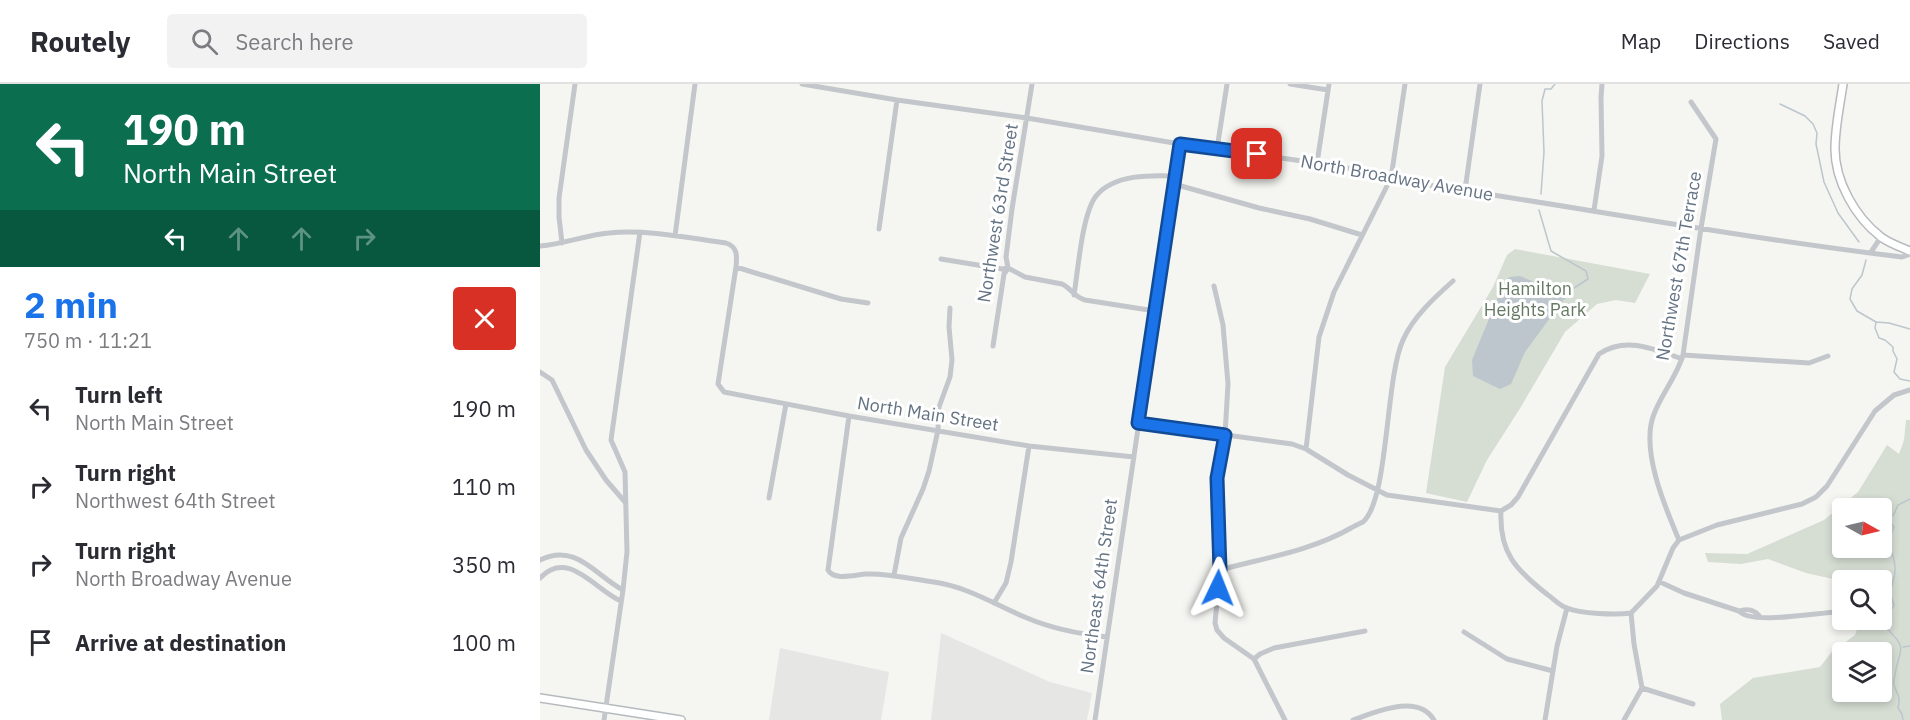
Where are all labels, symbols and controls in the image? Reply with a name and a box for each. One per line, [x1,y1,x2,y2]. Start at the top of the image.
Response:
search box [167,14,587,68]
text: Routely [30,23,131,60]
icon: search [188,25,221,58]
text: Search here [236,27,354,56]
text: Map [1621,27,1661,55]
text: Directions [1694,27,1790,55]
text: Saved [1823,27,1880,55]
text: 190 m [123,102,246,157]
icon: left [24,108,102,186]
street label: Northwest 63rd Street [972,122,1023,304]
pin [1231,128,1282,179]
icon: arrive [1240,137,1273,170]
street label: North Broadway Avenue [1299,149,1495,206]
text: North Main Street [123,155,337,190]
street label: Northwest 67th Terrace [1651,169,1706,362]
icon: left [159,222,192,255]
icon: ahead [222,222,255,255]
icon: ahead [285,222,318,255]
icon: right [348,222,381,255]
park label: Hamilton Heights Park [1484,277,1587,321]
text: 2 min [24,281,118,328]
button: close [453,287,516,350]
text: 750 m · 11:21 [24,327,152,354]
text: Turn left [75,380,163,409]
street label: North Main Street [856,391,1000,436]
icon: left [24,392,57,425]
text: 190 m [452,394,516,423]
text: North Main Street [75,409,234,436]
text: Turn right [75,458,176,487]
icon: right [24,470,57,503]
text: 110 m [452,472,516,501]
text: Northwest 64th Street [75,487,276,514]
street label: Northeast 64th Street [1075,497,1122,675]
north arrow [1832,498,1892,558]
map controls [1832,498,1892,702]
text: Turn right [75,536,176,565]
icon: right [24,548,57,581]
text: 350 m [452,550,516,579]
position arrow [1186,556,1250,620]
text: North Broadway Avenue [75,565,292,592]
button: search [1832,570,1892,630]
icon: arrive [24,626,57,659]
text: Arrive at destination [75,628,286,657]
text: 100 m [452,628,516,657]
button: layers [1832,642,1892,702]

